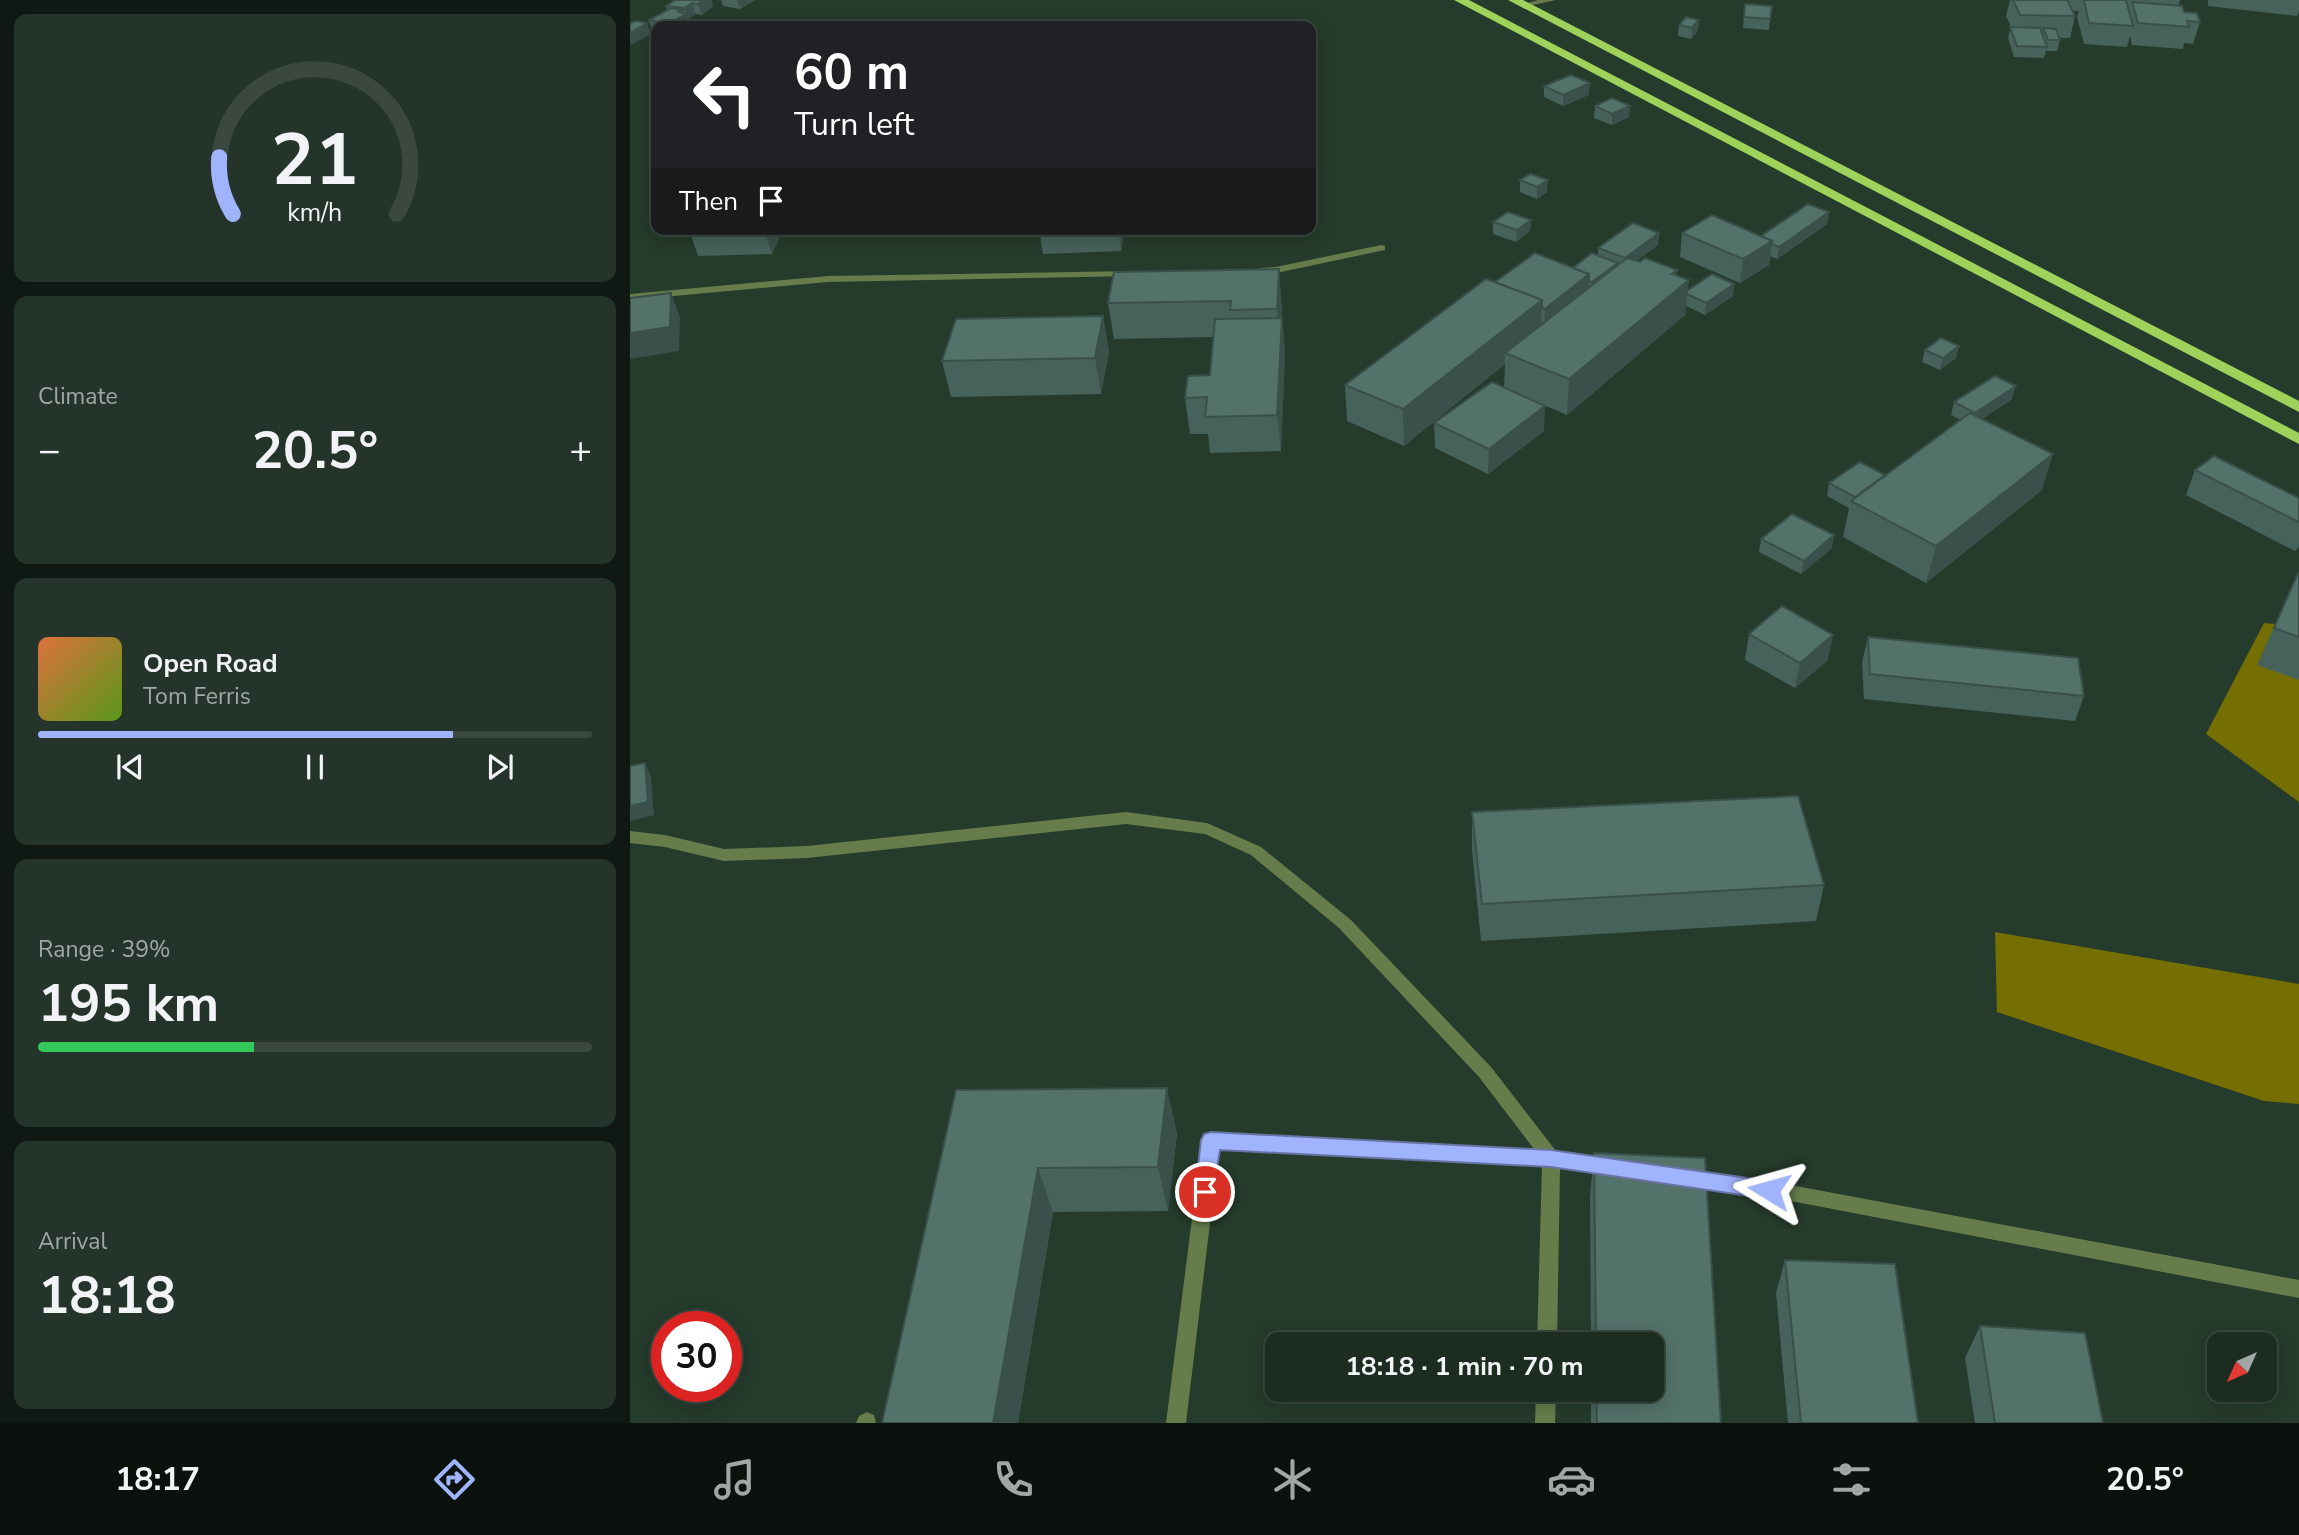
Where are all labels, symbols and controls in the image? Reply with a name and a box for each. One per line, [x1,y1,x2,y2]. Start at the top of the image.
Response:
text: 60 m [794,39,909,106]
icon: left [679,49,770,140]
text: Turn left [794,103,914,146]
text: 21 [271,110,359,210]
icon: arrive [752,182,790,220]
text: Then [679,184,738,219]
text: km/h [287,196,343,230]
text: Climate [38,381,118,412]
text: 20.5° [252,415,378,486]
text: − [38,425,61,476]
text: + [569,425,592,476]
text: Open Road [143,646,278,681]
text: Tom Ferris [143,681,251,712]
icon: previous [111,748,149,786]
icon: pause [296,748,334,786]
icon: next [481,748,519,786]
text: Range · 39% [38,934,170,965]
text: 195 km [38,968,219,1039]
position arrow [1732,1153,1806,1227]
pin [1175,1162,1235,1222]
icon: arrive [1186,1173,1224,1211]
text: Arrival [38,1226,107,1257]
text: 18:18 [38,1260,176,1331]
speed limit sign: 30 [651,1311,742,1402]
north arrow [2207,1332,2277,1402]
map controls [2207,1332,2277,1402]
text: 18:18 · 1 min · 70 m [1345,1349,1584,1384]
icon: directions [430,1455,479,1504]
icon: music [710,1455,759,1504]
icon: phone [989,1455,1038,1504]
icon: climate [1268,1455,1317,1504]
icon: car [1547,1455,1596,1504]
icon: filters [1827,1455,1876,1504]
text: 18:17 [115,1458,200,1501]
text: 20.5° [2106,1458,2184,1501]

